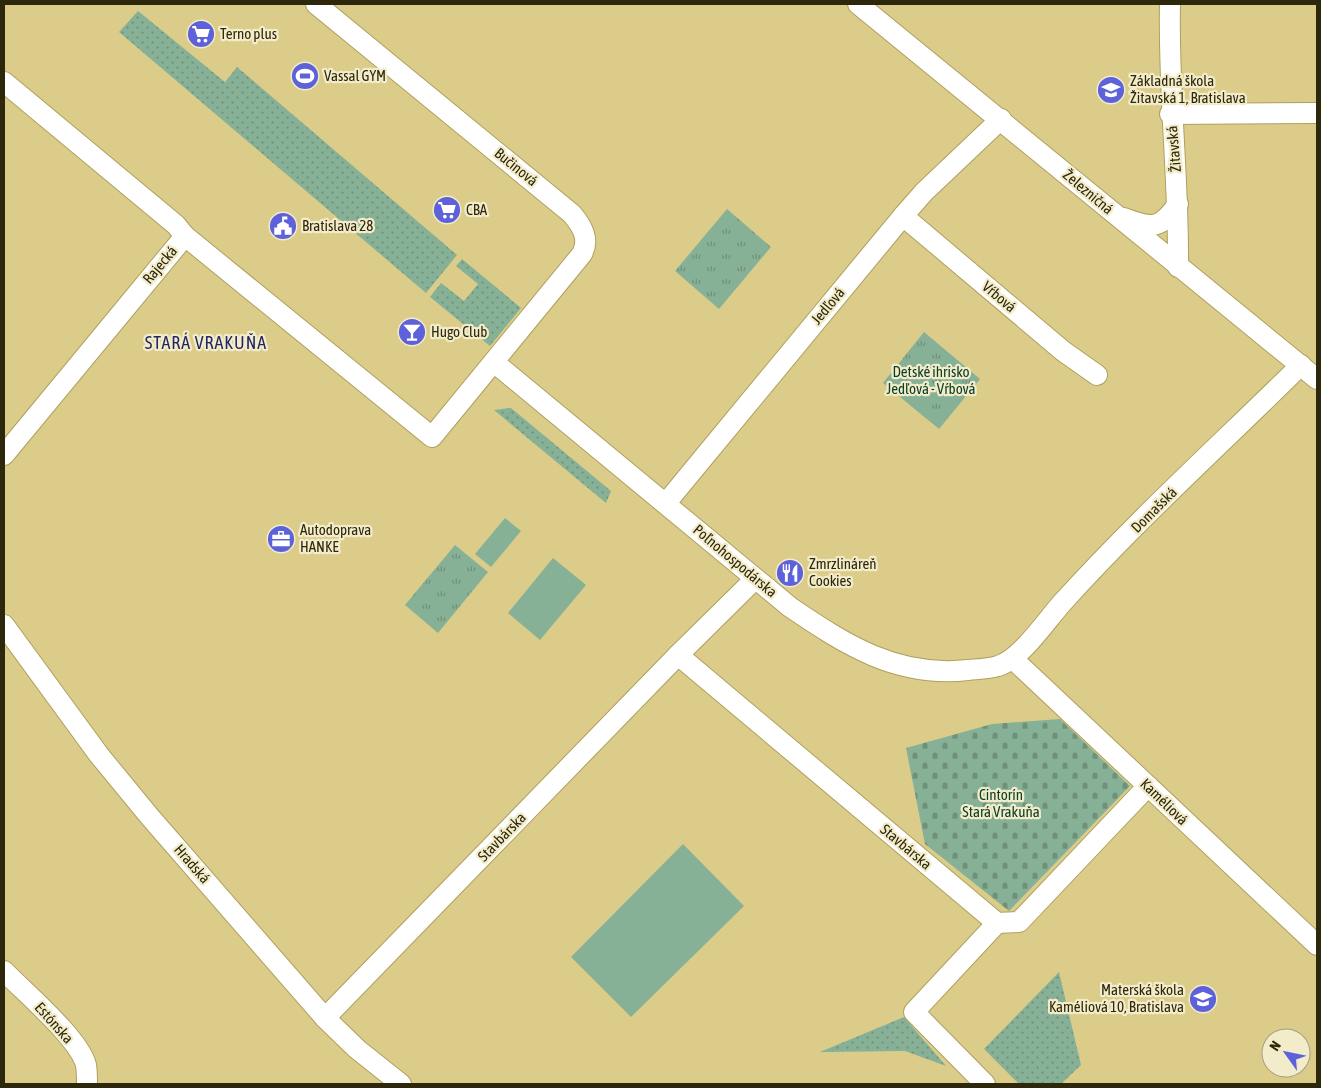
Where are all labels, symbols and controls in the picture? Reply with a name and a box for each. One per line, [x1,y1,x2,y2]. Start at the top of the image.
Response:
supermarket icon: Terno plus [186,19,216,49]
place label: Terno plus [220,25,277,42]
sports icon: Vassal GYM [290,61,320,91]
place label: Vassal GYM [324,67,386,84]
place label: Základná škola Žitavská 1, Bratislava [1130,72,1246,106]
school or university icon: Základná škola Žitavská 1, Bratislava [1096,75,1126,105]
street label: Žitavská [1163,125,1184,173]
street label: Bučinová [491,144,541,189]
street label: Železničná [1060,166,1117,217]
supermarket icon: CBA [432,195,462,225]
place label: CBA [466,201,488,218]
public building icon: Bratislava 28 [268,211,298,241]
place label: Bratislava 28 [302,217,373,234]
street label: Rajecká [139,242,180,287]
street label: Vŕbová [979,278,1020,316]
street label: Jedľová [807,284,848,327]
bar icon: Hugo Club [397,317,427,347]
place label: Hugo Club [431,323,487,340]
district label: STARÁ VRAKUŇA [145,332,267,353]
park label: Detské ihrisko Jedľová - Vŕbová [886,363,976,397]
street label: Domašská [1127,483,1180,536]
place label: Autodoprava HANKE [300,521,371,555]
street label: Poľnohospodárska [690,521,781,600]
office icon: Autodoprava HANKE [266,524,296,554]
place label: Zmrzlináreň Cookies [809,555,877,589]
restaurant icon: Zmrzlináreň Cookies [775,558,805,588]
street label: Kaméliová [1137,775,1191,828]
park label: Cintorín Stará Vrakuňa [962,786,1040,820]
street label: Stavbárska [474,809,529,865]
street label: Stavbárska [877,820,935,873]
street label: Hradská [171,841,214,887]
place label: Materská škola Kaméliová 10, Bratislava [1049,981,1184,1015]
school or university icon: Materská škola Kaméliová 10, Bratislava [1188,984,1218,1014]
street label: Estónska [32,999,77,1047]
north arrow [1261,1028,1311,1078]
text: N [1266,1038,1284,1054]

